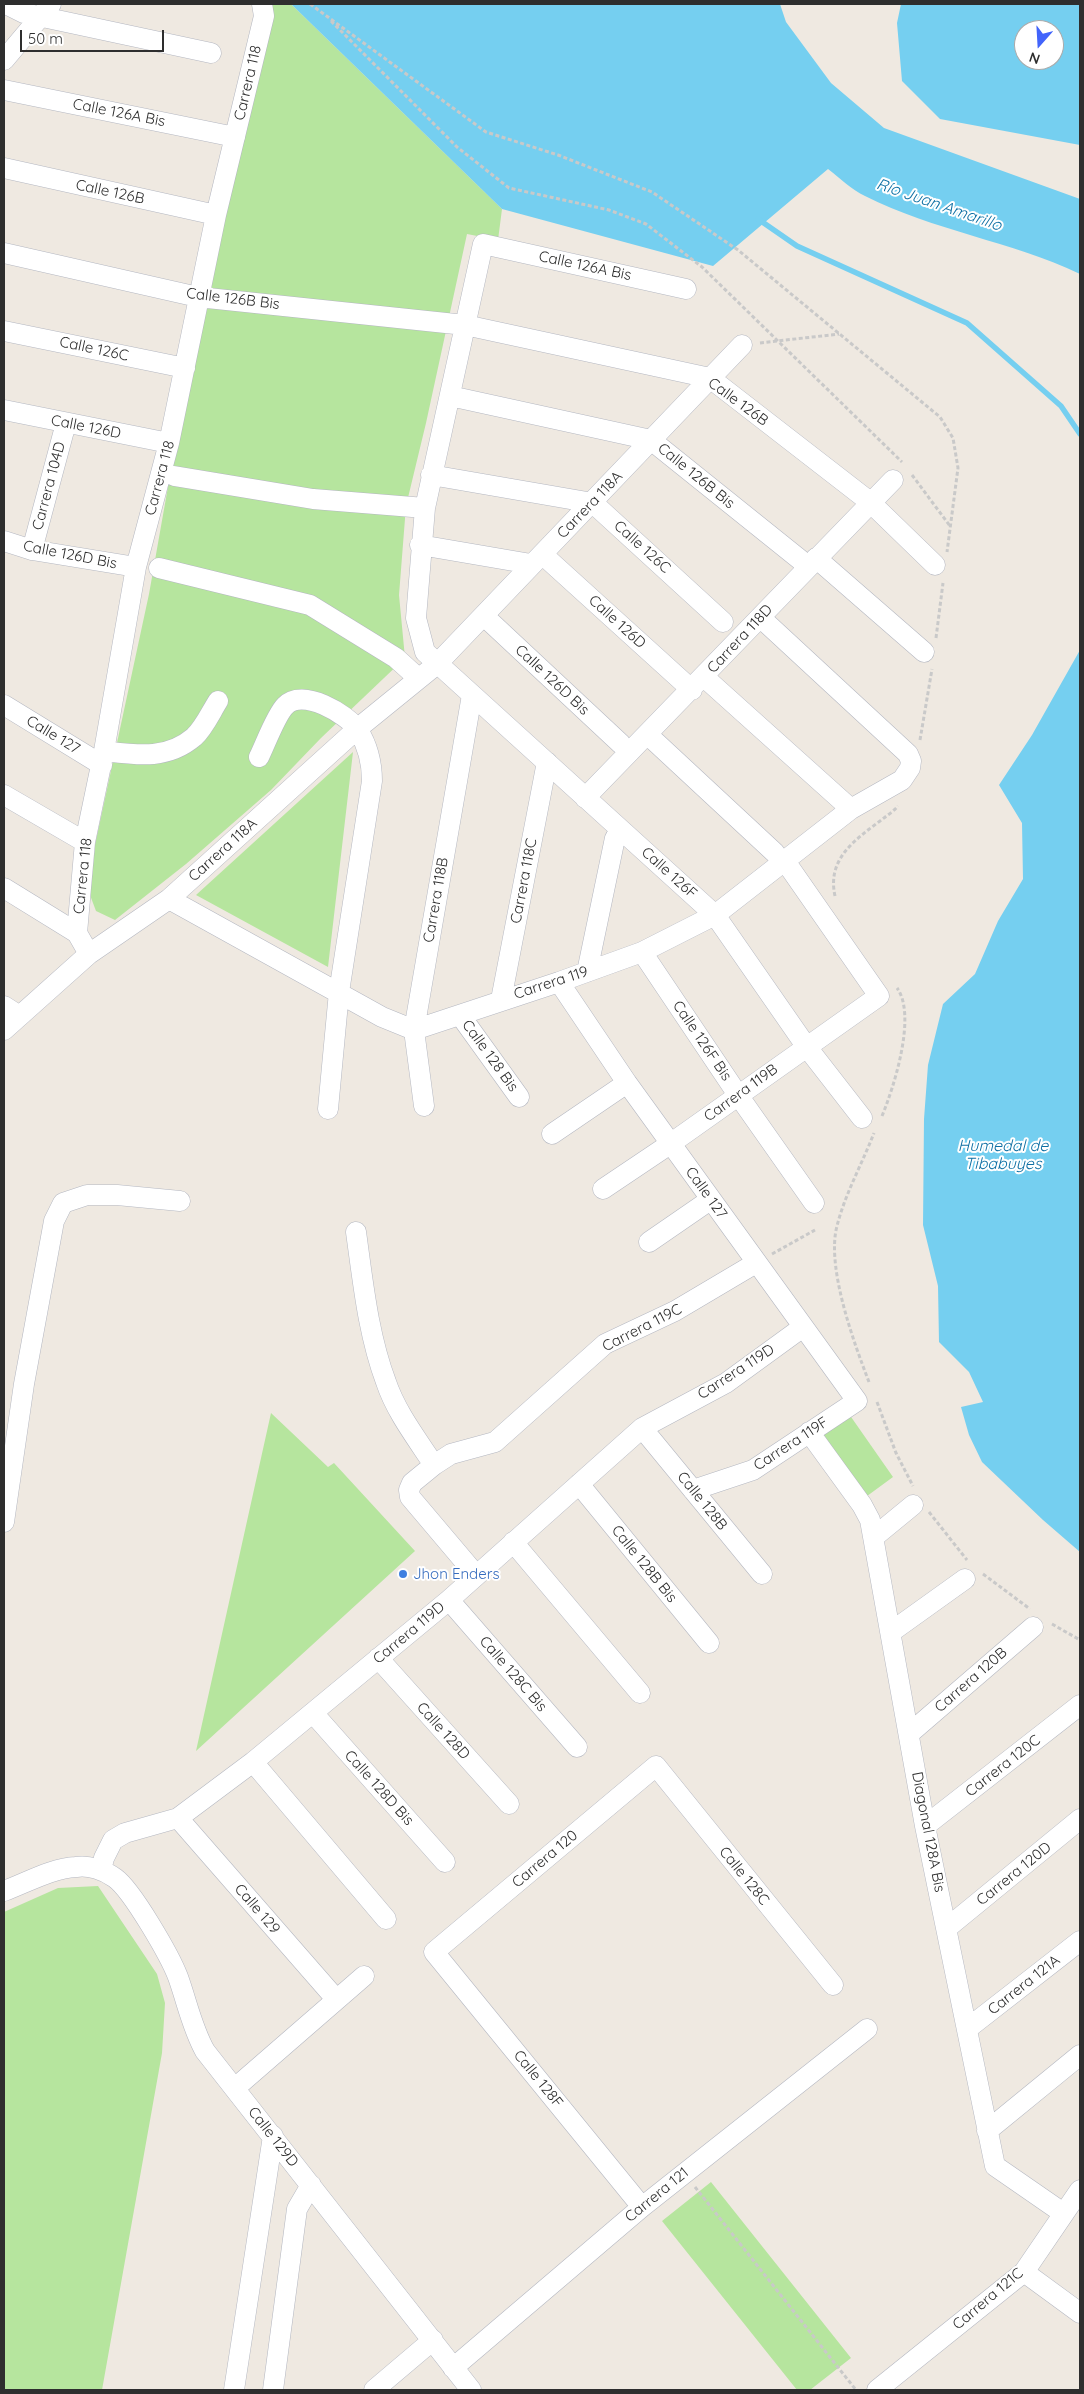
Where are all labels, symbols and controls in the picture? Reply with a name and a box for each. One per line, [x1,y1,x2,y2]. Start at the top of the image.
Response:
scale bar [22,20,166,52]
north arrow [1014,20,1064,70]
text: 50 m [28,29,63,48]
street label: Carrera 118 [231,44,265,122]
text: N [1027,48,1042,68]
street label: Calle 126A Bis [71,95,167,131]
water label: Río Juan Amarillo [874,175,1004,235]
street label: Calle 126B [74,176,146,208]
street label: Calle 126A Bis [537,247,633,285]
street label: Calle 126B Bis [185,284,281,314]
street label: Calle 126C [58,333,130,365]
street label: Calle 126B [704,374,772,430]
street label: Calle 126D [49,411,123,443]
street label: Carrera 118 [141,439,179,517]
street label: Calle 126B Bis [654,439,738,513]
street label: Carrera 104D [29,440,69,532]
street label: Carrera 118A [554,468,626,542]
street label: Calle 126C [610,517,674,577]
street label: Calle 126D Bis [22,537,118,573]
street label: Calle 126D [585,592,649,652]
street label: Carrera 118D [704,601,776,677]
street label: Calle 126D Bis [511,641,593,719]
street label: Calle 127 [23,712,83,758]
street label: Carrera 118A [185,814,261,886]
street label: Carrera 118 [70,837,96,915]
street label: Carrera 118C [507,837,541,925]
street label: Calle 126F [637,843,701,903]
street label: Carrera 118B [420,856,452,944]
street label: Carrera 119 [512,963,590,1003]
street label: Calle 126F Bis [669,998,735,1084]
street label: Calle 128 Bis [458,1017,522,1095]
street label: Carrera 119B [701,1060,781,1126]
water label: Humedal de Tibabuyes [958,1136,1048,1174]
street label: Calle 127 [681,1164,731,1222]
street label: Carrera 119C [599,1300,685,1356]
street label: Carrera 119D [694,1341,778,1403]
street label: Carrera 119F [750,1413,832,1475]
street label: Calle 128B [673,1468,731,1534]
street label: Calle 128B Bis [607,1522,681,1606]
place label: Jhon Enders [413,1565,499,1583]
marker: Jhon Enders [397,1568,409,1580]
street label: Carrera 119D [370,1598,448,1668]
street label: Calle 128C Bis [475,1633,551,1715]
street label: Carrera 120B [931,1644,1011,1716]
street label: Calle 128D [413,1699,473,1763]
street label: Carrera 120C [962,1731,1044,1801]
street label: Calle 128D Bis [341,1747,417,1829]
street label: Diagonal 128A Bis [907,1770,949,1894]
street label: Carrera 120 [509,1826,581,1892]
street label: Carrera 120D [973,1838,1055,1910]
street label: Calle 128C [715,1843,773,1909]
street label: Calle 129 [230,1880,284,1938]
street label: Carrera 121A [984,1951,1064,2019]
street label: Calle 128F [509,2047,567,2111]
street label: Calle 129D [244,2103,302,2171]
street label: Carrera 121 [622,2164,692,2226]
street label: Carrera 121C [949,2264,1027,2334]

